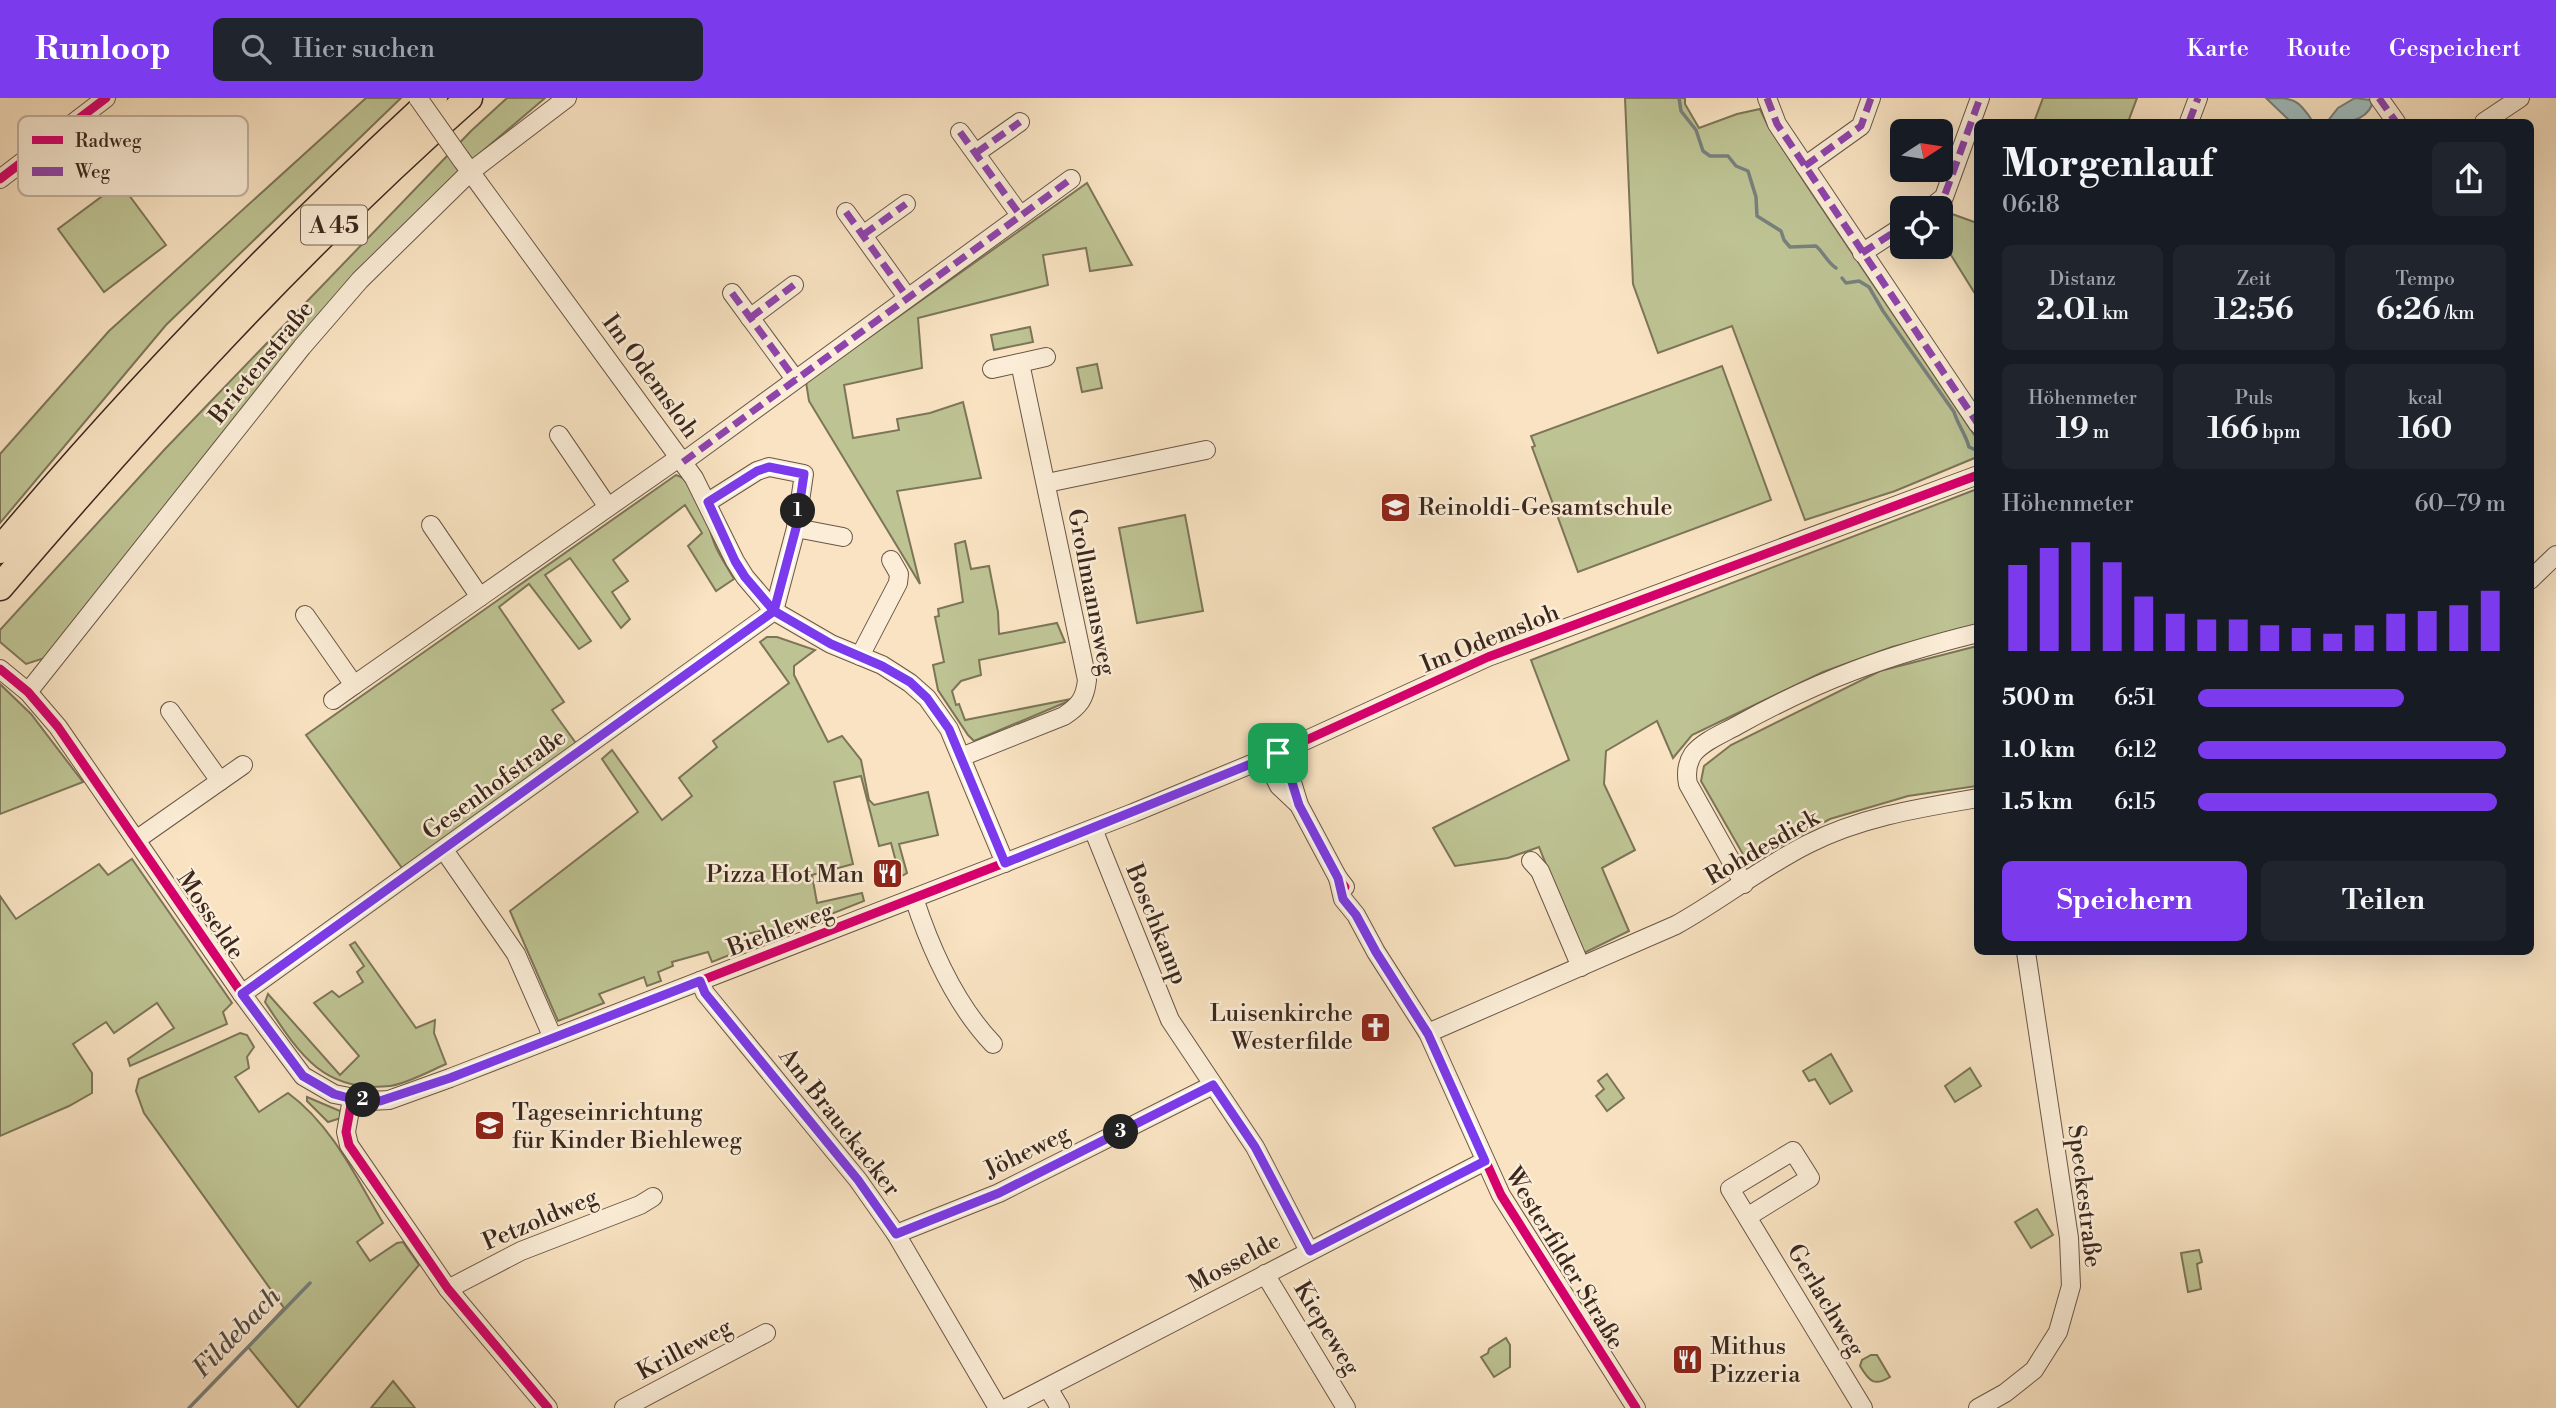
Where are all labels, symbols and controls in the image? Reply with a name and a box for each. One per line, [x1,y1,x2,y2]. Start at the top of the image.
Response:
search box [213,18,703,81]
text: Runloop [35,29,171,70]
icon: search [237,30,275,68]
text: Hier suchen [293,33,435,65]
text: Karte [2187,34,2249,64]
text: Route [2287,34,2351,64]
text: Gespeichert [2389,34,2521,64]
legend [18,116,248,196]
north arrow [1890,119,1953,182]
map controls [1890,119,1953,259]
text: Radweg [75,129,142,153]
text: Morgenlauf [2002,141,2213,188]
button: share [2432,142,2506,216]
text: Weg [74,160,111,184]
text: 06:18 [2002,191,2060,219]
button: locate [1890,196,1953,259]
road number: A 45 [301,206,367,244]
text: Distanz [2049,267,2116,291]
text: Zeit [2237,267,2271,291]
text: Tempo [2396,267,2455,291]
text: 2.01 [2036,291,2099,329]
text: 12:56 [2214,291,2294,329]
text: 6:26 [2376,291,2441,329]
street label: Brietenstraße [202,295,321,431]
text: km [2099,301,2129,325]
text: /km [2441,301,2475,325]
street label: Im Odemsloh [595,309,705,444]
text: Höhenmeter [2028,386,2137,410]
text: Puls [2235,386,2273,410]
text: kcal [2408,386,2443,410]
text: 19 [2056,410,2089,448]
text: 166 [2207,410,2258,448]
text: 160 [2398,410,2452,448]
text: m [2089,420,2109,444]
text: bpm [2258,420,2301,444]
school or university icon: Reinoldi-Gesamtschule [1378,490,1412,524]
text: Höhenmeter [2002,490,2134,518]
text: 60–79 m [2414,490,2506,518]
place label: Reinoldi-Gesamtschule [1418,493,1673,523]
pin: 1 [780,494,816,528]
text: 1 [793,498,802,522]
street label: Grollmannsweg [1060,506,1122,679]
street label: Im Odemsloh [1417,598,1564,680]
text: 500 m [2002,684,2074,712]
text: 6:51 [2114,684,2156,712]
street label: Gesenhofstraße [417,723,572,847]
pin [1248,723,1308,783]
icon: arrive [1259,734,1297,772]
text: 1.0 km [2002,736,2075,764]
text: 6:12 [2114,736,2157,764]
text: 1.5 km [2002,788,2073,816]
text: 6:15 [2114,788,2156,816]
street label: Rohdesdiek [1700,802,1826,893]
restaurant icon: Pizza Hot Man [870,857,904,891]
street label: Boschkamp [1118,859,1194,989]
place label: Pizza Hot Man [706,860,864,890]
button: Speichern [2002,861,2247,941]
button: Teilen [2261,861,2506,941]
street label: Mosselde [170,865,251,966]
street label: Biehleweg [722,896,838,964]
place label: Luisenkirche Westerfilde [1210,999,1353,1057]
church icon: Luisenkirche Westerfilde [1359,1010,1393,1044]
street label: Am Brauckacker [771,1042,906,1203]
pin: 2 [346,1082,380,1118]
text: 2 [357,1087,368,1111]
place label: Tageseinrichtung für Kinder Biehleweg [512,1098,742,1156]
school or university icon: Tageseinrichtung für Kinder Biehleweg [472,1109,506,1143]
pin: 3 [1104,1114,1138,1150]
street label: Jöheweg [979,1118,1075,1186]
text: 3 [1115,1119,1126,1143]
street label: Speckestraße [2060,1123,2108,1269]
street label: Westerfilder Straße [1497,1161,1630,1355]
street label: Petzoldweg [478,1182,603,1258]
street label: Mosselde [1183,1226,1286,1300]
street label: Gerlachweg [1780,1239,1871,1363]
street label: Kiepeweg [1286,1276,1366,1381]
water label: Fildebach [186,1280,288,1385]
street label: Krilleweg [632,1312,738,1387]
place label: Mithus Pizzeria [1710,1332,1801,1390]
restaurant icon: Mithus Pizzeria [1670,1343,1704,1377]

